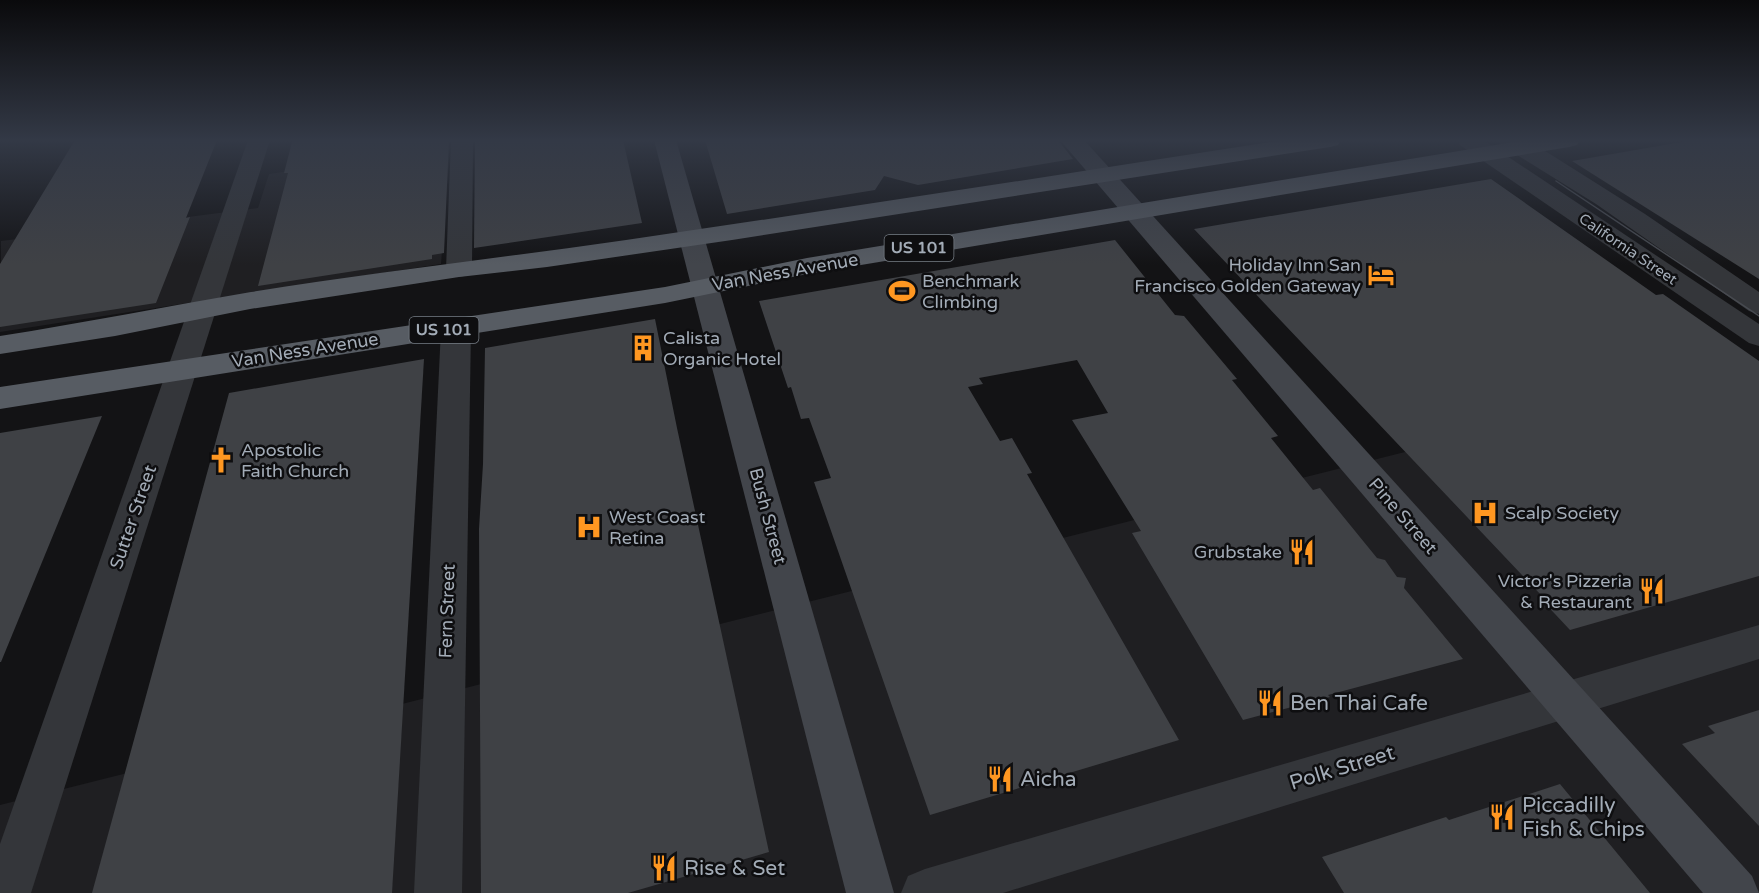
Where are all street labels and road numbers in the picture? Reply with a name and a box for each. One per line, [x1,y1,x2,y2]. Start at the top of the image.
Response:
street label: California Street [1575,210,1681,289]
road number: US 101 [884,235,954,261]
street label: Van Ness Avenue [710,248,860,296]
road number: US 101 [410,317,478,343]
street label: Van Ness Avenue [230,328,380,372]
street label: Sutter Street [105,462,161,572]
street label: Bush Street [745,465,791,567]
street label: Pine Street [1364,473,1442,559]
street label: Fern Street [434,563,460,659]
street label: Polk Street [1286,740,1398,796]

